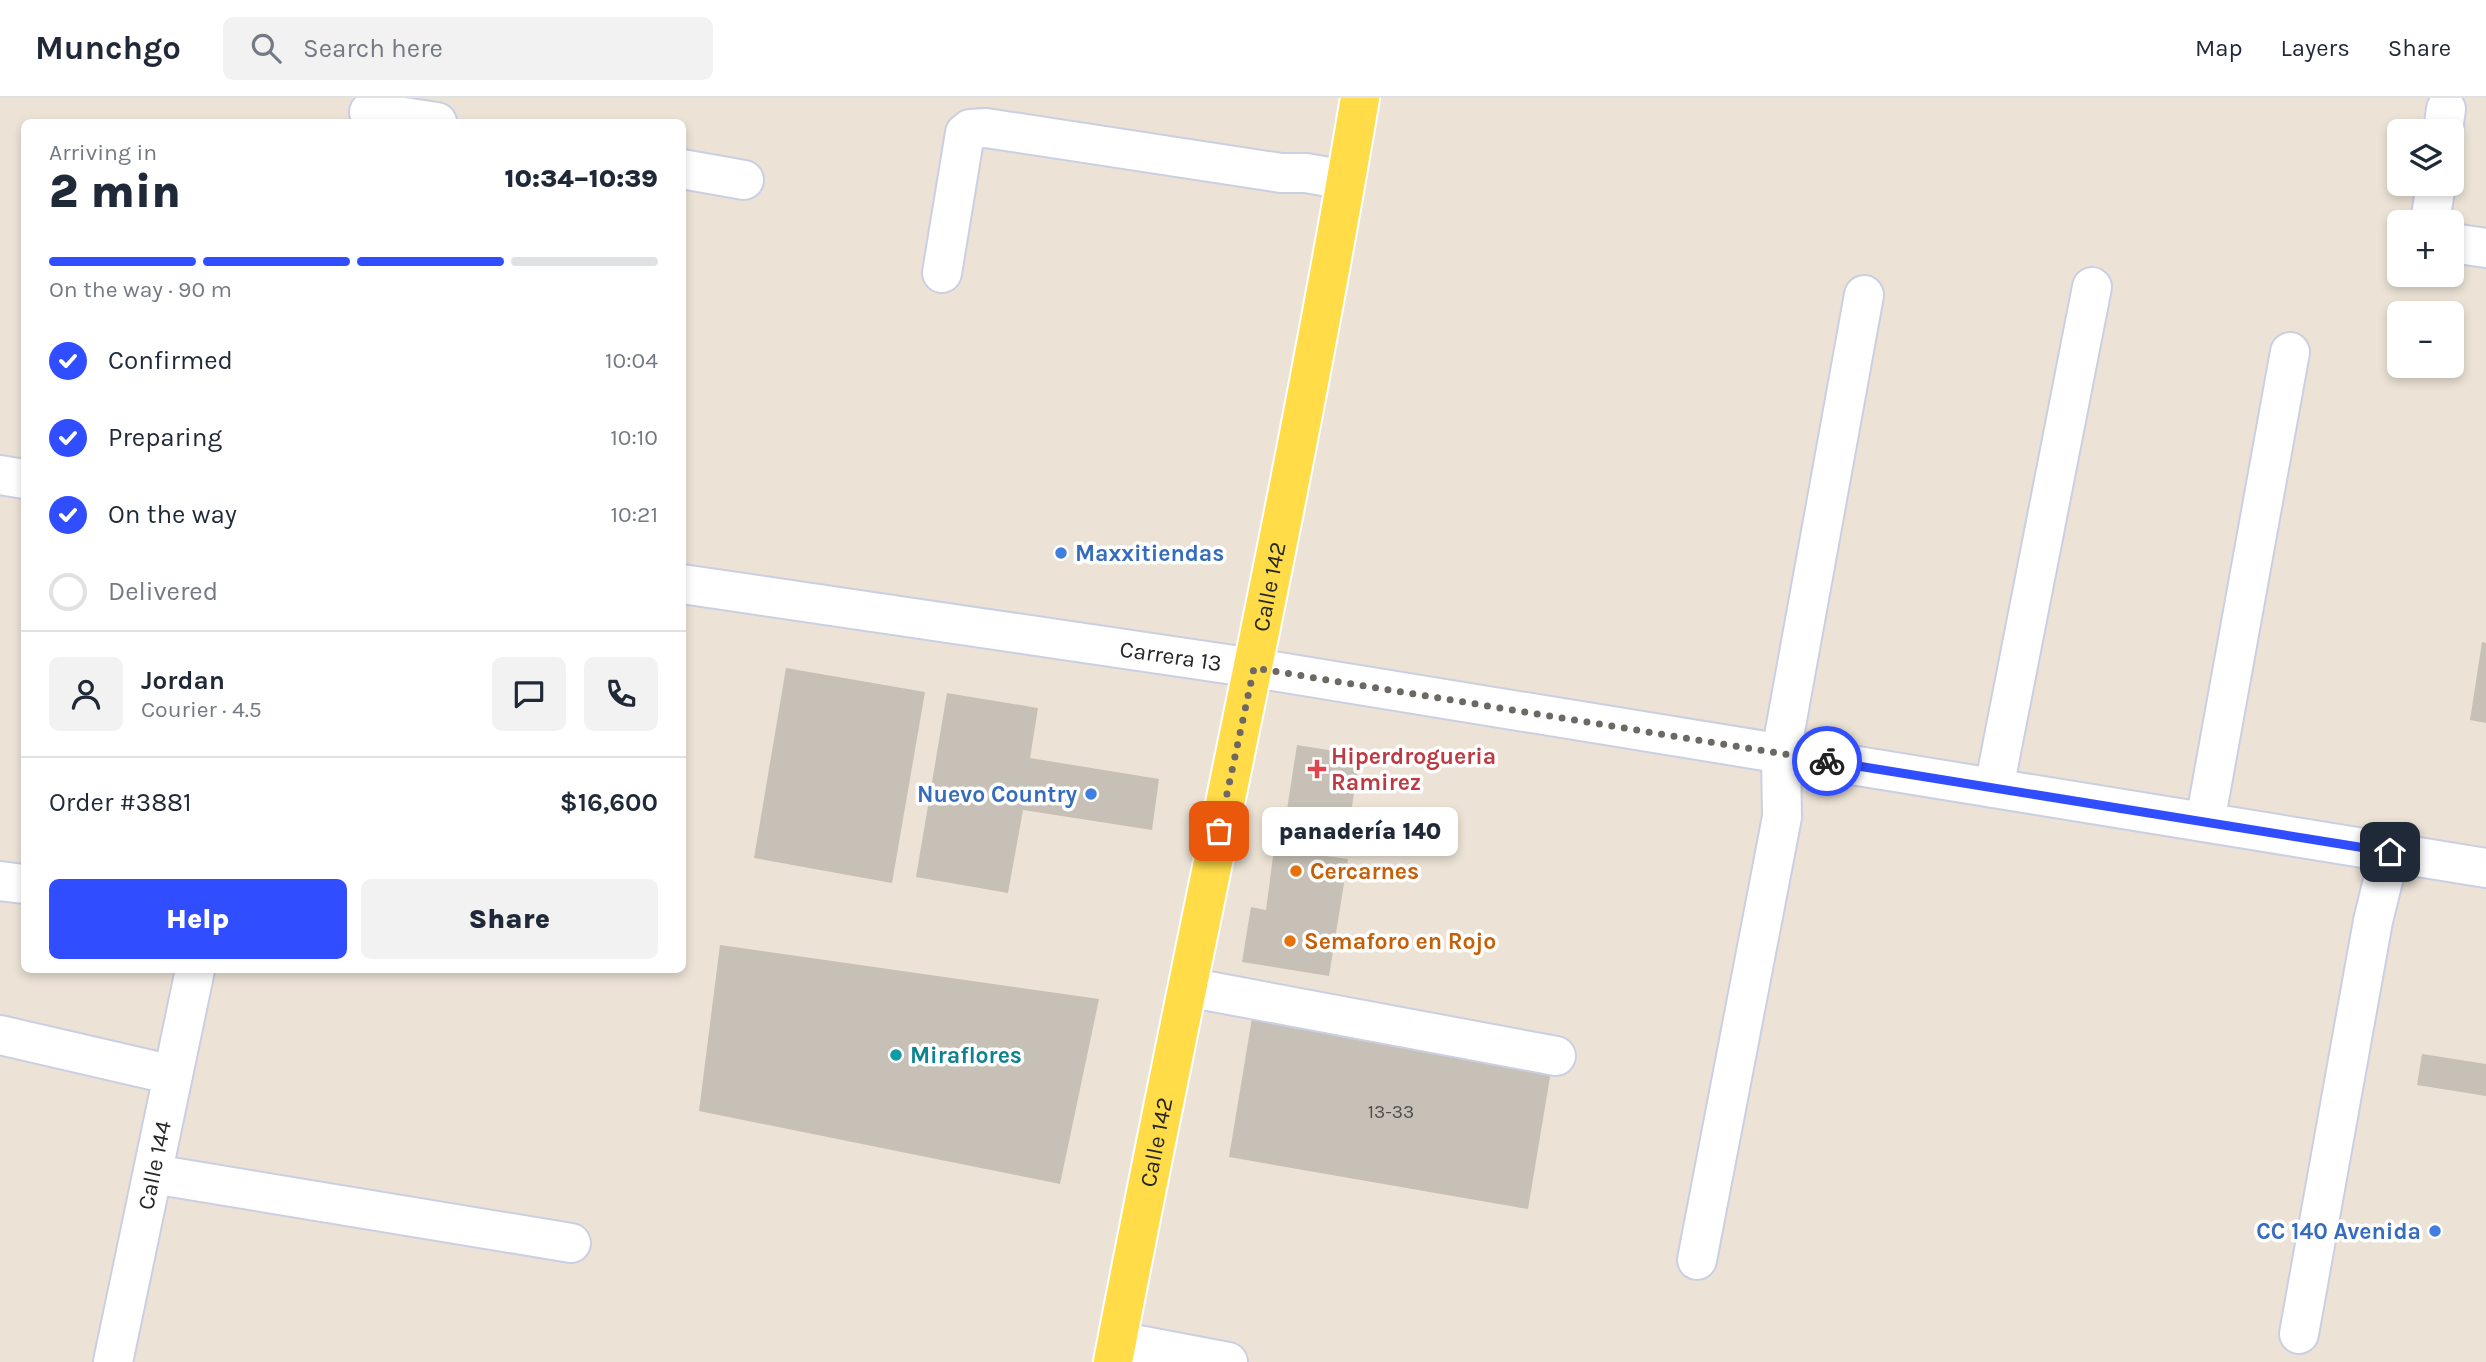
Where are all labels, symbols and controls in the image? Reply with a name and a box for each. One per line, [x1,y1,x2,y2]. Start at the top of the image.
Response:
search box [223,17,713,80]
text: Munchgo [35,29,181,67]
icon: search [247,29,285,67]
text: Search here [303,33,443,64]
text: Map [2195,34,2243,62]
text: Layers [2281,34,2350,62]
text: Share [2388,34,2451,62]
map controls [2387,119,2464,378]
button: layers [2387,119,2464,196]
text: Arriving in [49,139,157,166]
text: 10:34–10:39 [505,163,658,194]
text: 2 min [49,165,181,219]
button: + [2387,210,2464,287]
text: On the way · 90 m [49,276,232,303]
button: − [2387,301,2464,378]
icon: check [49,342,87,380]
text: Confirmed [108,345,233,376]
text: 10:04 [605,347,658,374]
icon: check [49,419,87,457]
text: Preparing [108,422,222,453]
text: 10:10 [610,424,658,451]
icon: check [49,496,87,534]
text: On the way [108,499,237,530]
text: 10:21 [611,501,658,528]
place label: Maxxitiendas [1075,540,1224,567]
street label: Calle 142 [1247,540,1292,634]
marker: Maxxitiendas [1053,545,1069,561]
text: Delivered [108,576,218,607]
street label: Carrera 13 [1118,635,1224,677]
button: person [49,657,123,731]
button: chat [492,657,566,731]
button: phone [584,657,658,731]
text: Jordan [141,665,225,696]
text: Courier · 4.5 [141,696,262,723]
courier [1792,726,1862,796]
icon: bike [1808,742,1846,780]
place label: Hiperdrogueria Ramirez [1331,743,1496,796]
marker: Hiperdrogueria Ramirez [1309,761,1325,777]
place label: Nuevo Country [917,781,1077,808]
marker: Nuevo Country [1083,786,1099,802]
text: Order #3881 [49,787,192,818]
text: $16,600 [560,787,658,818]
pin [1189,801,1249,861]
callout: panadería 140 [1261,806,1457,856]
icon: bag [1200,812,1238,850]
text: panadería 140 [1279,818,1441,845]
pin [2360,822,2420,882]
icon: home [2371,833,2409,871]
place label: Cercarnes [1310,858,1419,885]
marker: Cercarnes [1288,863,1304,879]
button: Help [49,879,347,959]
button: Share [361,879,658,959]
place label: Semaforo en Rojo [1304,928,1496,955]
marker: Semaforo en Rojo [1282,933,1298,949]
place label: Miraflores [910,1042,1022,1069]
marker: Miraflores [888,1047,904,1063]
street label: Calle 142 [1134,1095,1179,1189]
house number: 13-33 [1368,1101,1414,1123]
street label: Calle 144 [132,1118,177,1212]
place label: CC 140 Avenida [2256,1218,2421,1245]
marker: CC 140 Avenida [2427,1223,2443,1239]

